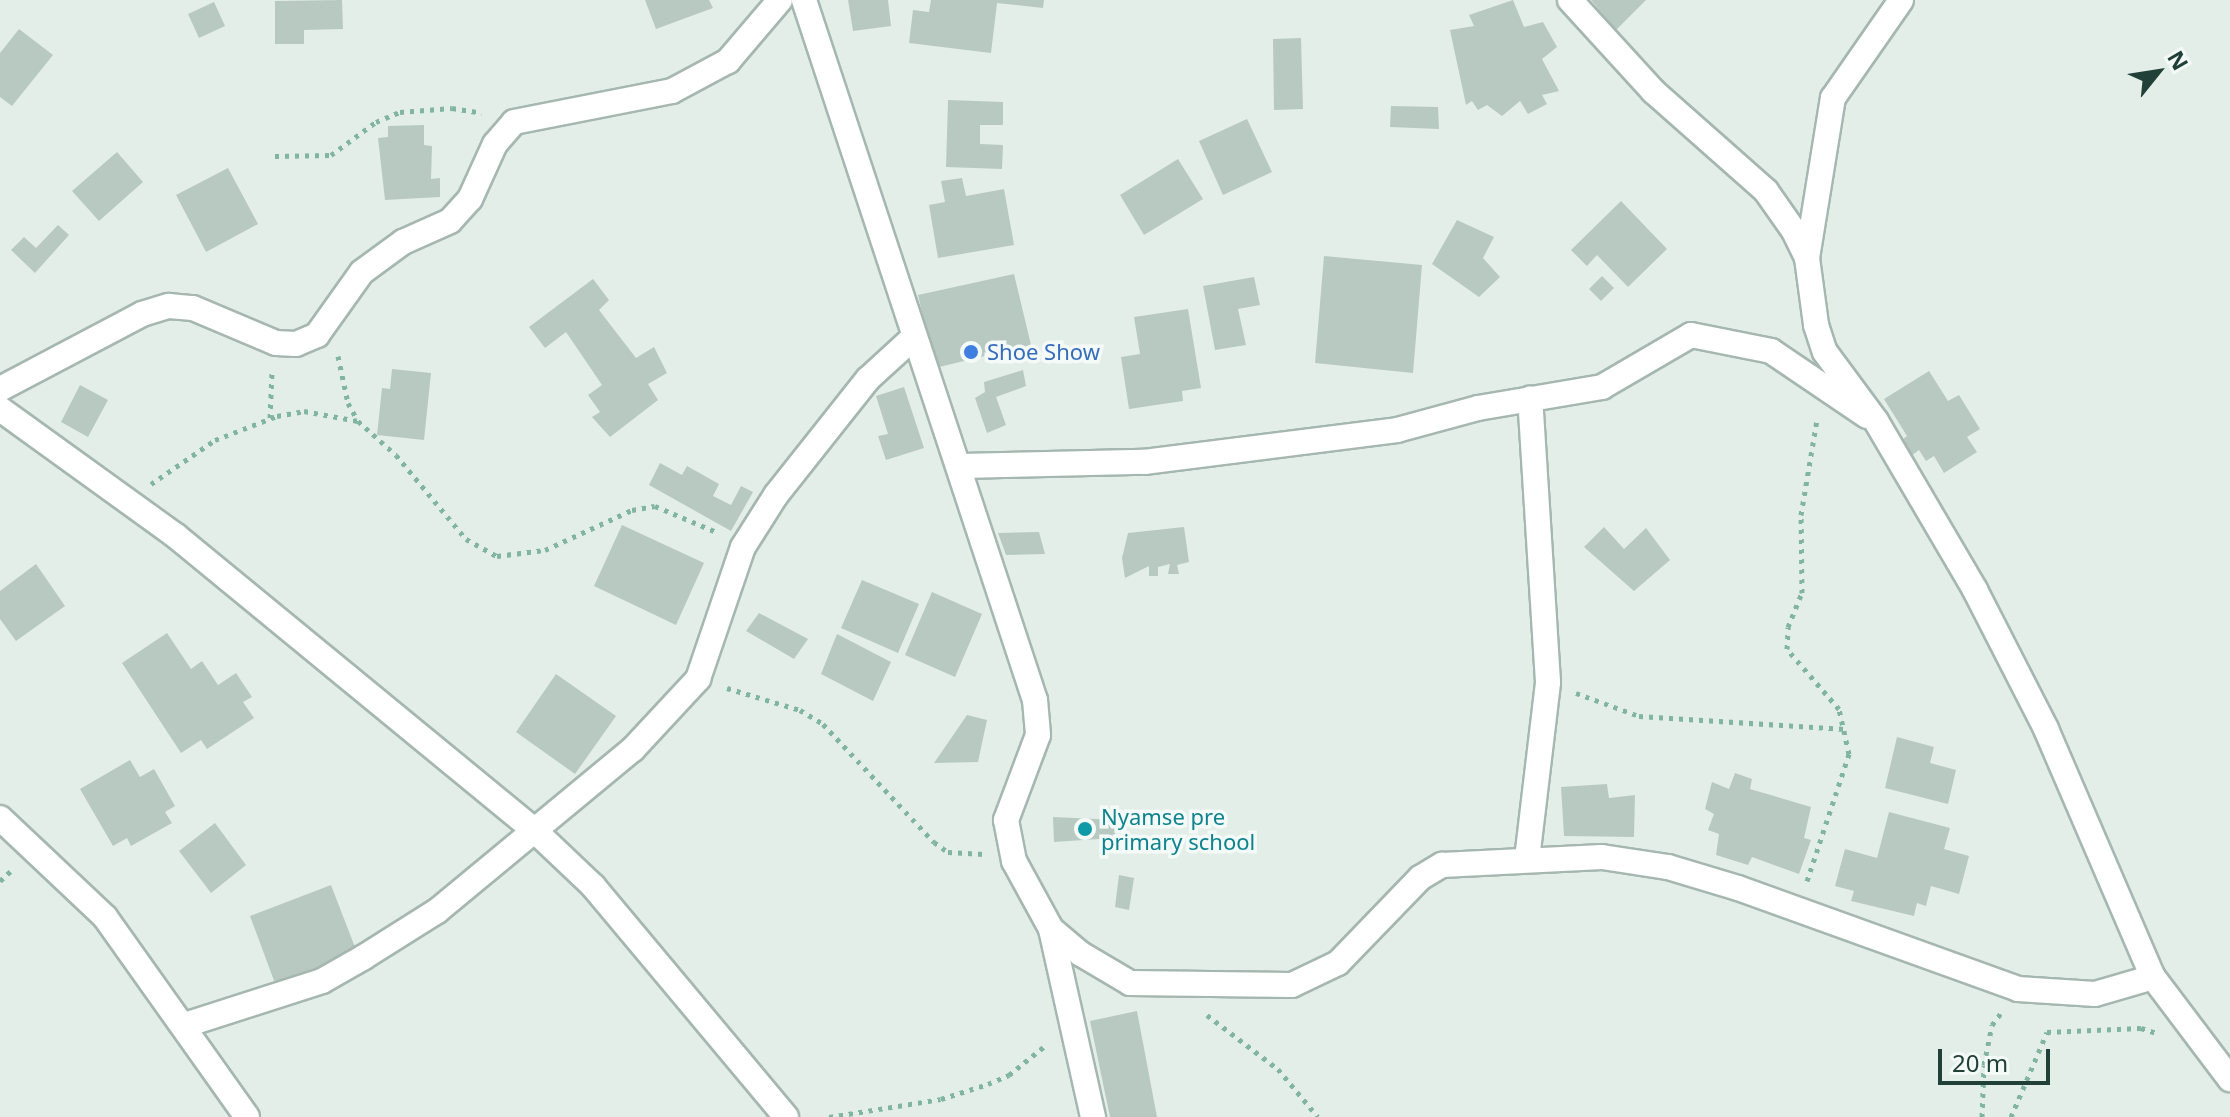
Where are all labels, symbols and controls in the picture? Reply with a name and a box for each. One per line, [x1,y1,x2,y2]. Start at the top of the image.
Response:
north arrow [2118,32,2198,112]
text: N [2161,45,2196,75]
place label: Shoe Show [987,339,1100,365]
marker: Shoe Show [962,343,980,361]
place label: Nyamse pre primary school [1101,803,1255,854]
marker: Nyamse pre primary school [1076,820,1094,838]
scale bar [1942,1033,2054,1083]
text: 20 m [1952,1046,2008,1079]

